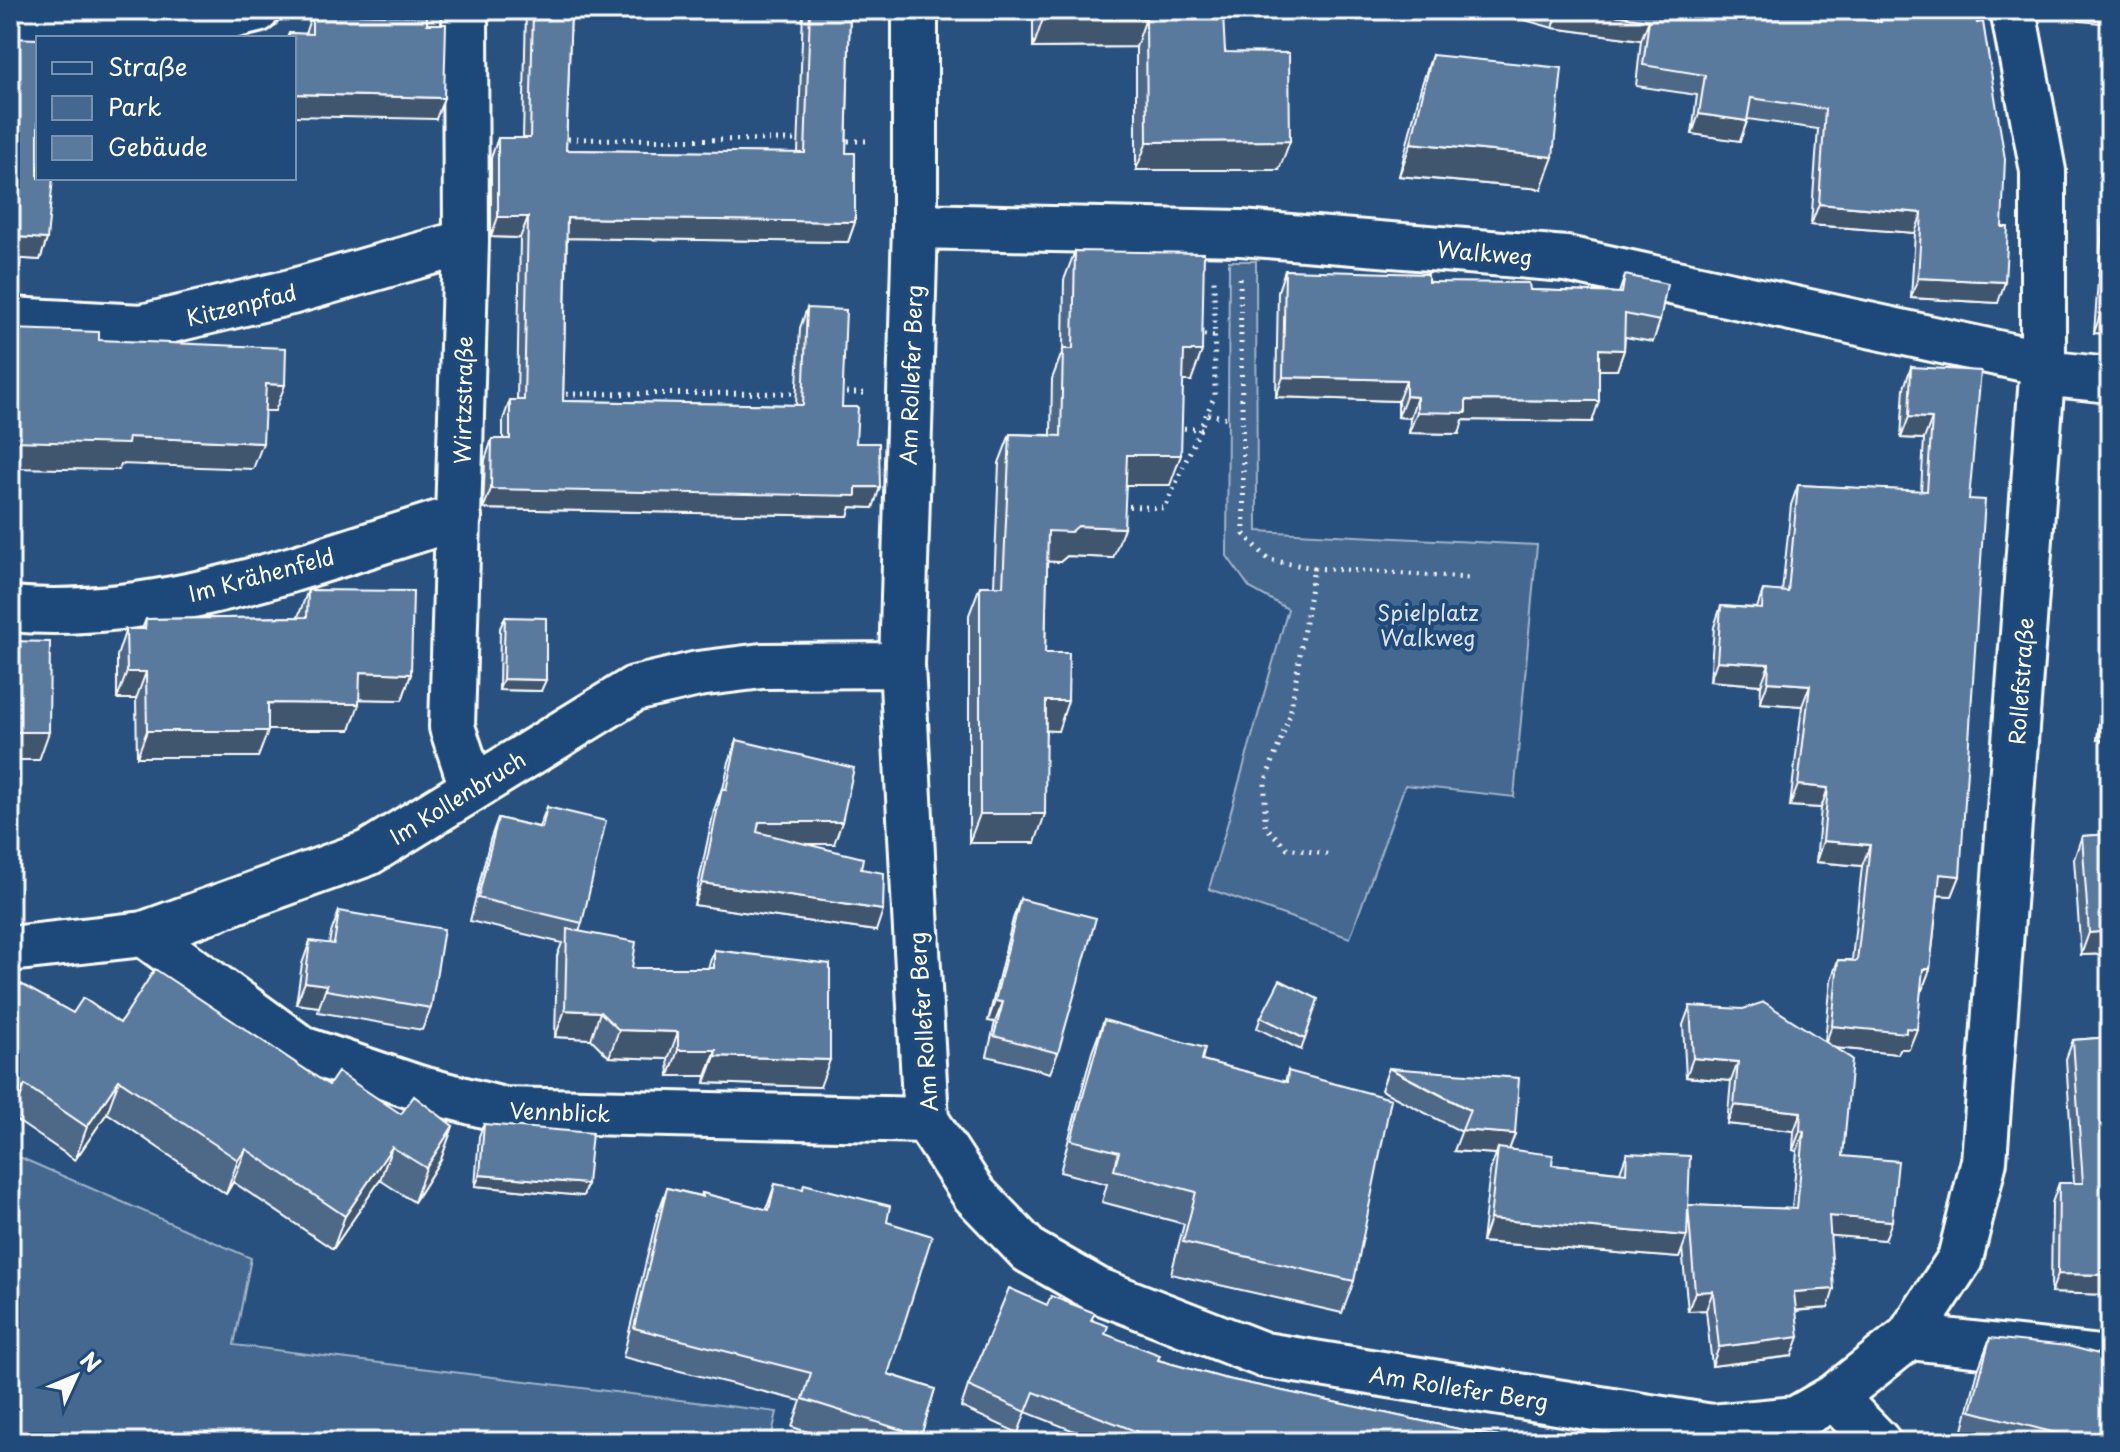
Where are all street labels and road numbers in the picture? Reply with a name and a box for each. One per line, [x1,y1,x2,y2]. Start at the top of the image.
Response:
street label: Walkweg [1436,231,1534,273]
street label: Kitzenpfad [182,274,300,334]
street label: Am Rollefer Berg [890,284,930,466]
street label: Wirtzstraße [444,336,480,464]
street label: Im Krähenfeld [184,539,338,609]
street label: Rollefstraße [1999,616,2041,746]
street label: Im Kollenbruch [383,742,531,852]
street label: Am Rollefer Berg [899,931,945,1113]
street label: Vennblick [509,1093,611,1129]
street label: Am Rollefer Berg [1367,1357,1551,1417]

